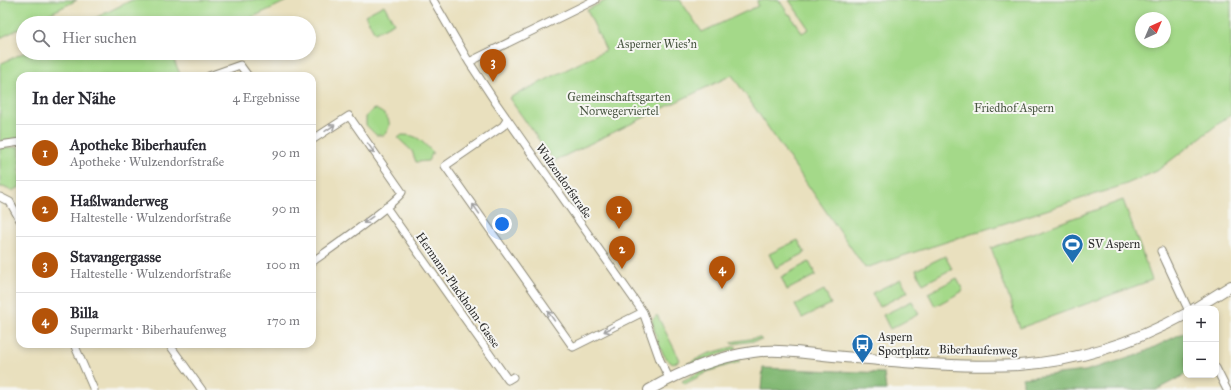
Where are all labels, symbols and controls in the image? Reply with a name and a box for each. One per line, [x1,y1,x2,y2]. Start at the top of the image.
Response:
north arrow [1135,12,1171,48]
search box [16,16,316,60]
icon: search [30,27,52,49]
text: Hier suchen [62,29,137,47]
park label: Asperner Wies'n [616,37,697,51]
pin: 3 [480,49,506,82]
text: In der Nähe [32,88,116,109]
text: 4 Ergebnisse [233,90,300,106]
park label: Gemeinschaftsgarten Norwegerviertel [567,90,671,119]
park label: Friedhof Aspern [974,101,1055,115]
one-way arrow [325,124,336,132]
text: Apotheke Biberhaufen [70,136,206,154]
street label: Wulzendorfstraße [533,141,595,221]
one-way arrow [367,142,375,153]
text: 1 [42,145,48,161]
text: 90 m [272,145,300,161]
text: Apotheke · Wulzendorfstraße [70,154,224,170]
text: Haßlwanderweg [70,192,168,210]
pin: 1 [606,196,632,229]
text: 2 [42,201,48,217]
text: 90 m [272,201,300,217]
one-way arrow [471,204,480,215]
text: Haltestelle · Wulzendorfstraße [70,210,231,226]
your location [492,214,512,234]
one-way arrow [363,216,374,224]
street label: Hermann-Plackholm-Gasse [413,230,503,350]
sports icon: SV Aspern [1059,231,1085,264]
pin: 2 [609,236,635,269]
place label: SV Aspern [1088,237,1141,251]
text: Stavangergasse [70,248,161,266]
pin: 4 [709,256,735,289]
text: 3 [42,257,48,273]
text: 100 m [266,257,300,273]
text: Haltestelle · Wulzendorfstraße [70,266,231,282]
text: Billa [70,304,98,322]
map controls [1183,306,1219,378]
button: + [1183,306,1219,342]
one-way arrow [547,310,555,321]
text: 4 [41,313,49,329]
text: 170 m [267,313,300,329]
text: Supermarkt · Biberhaufenweg [70,322,226,338]
one-way arrow [603,326,615,333]
place label: Aspern Sportplatz [877,330,930,358]
bus stop icon: Aspern Sportplatz [850,331,876,364]
street label: Biberhaufenweg [939,342,1018,359]
button: − [1183,342,1219,378]

